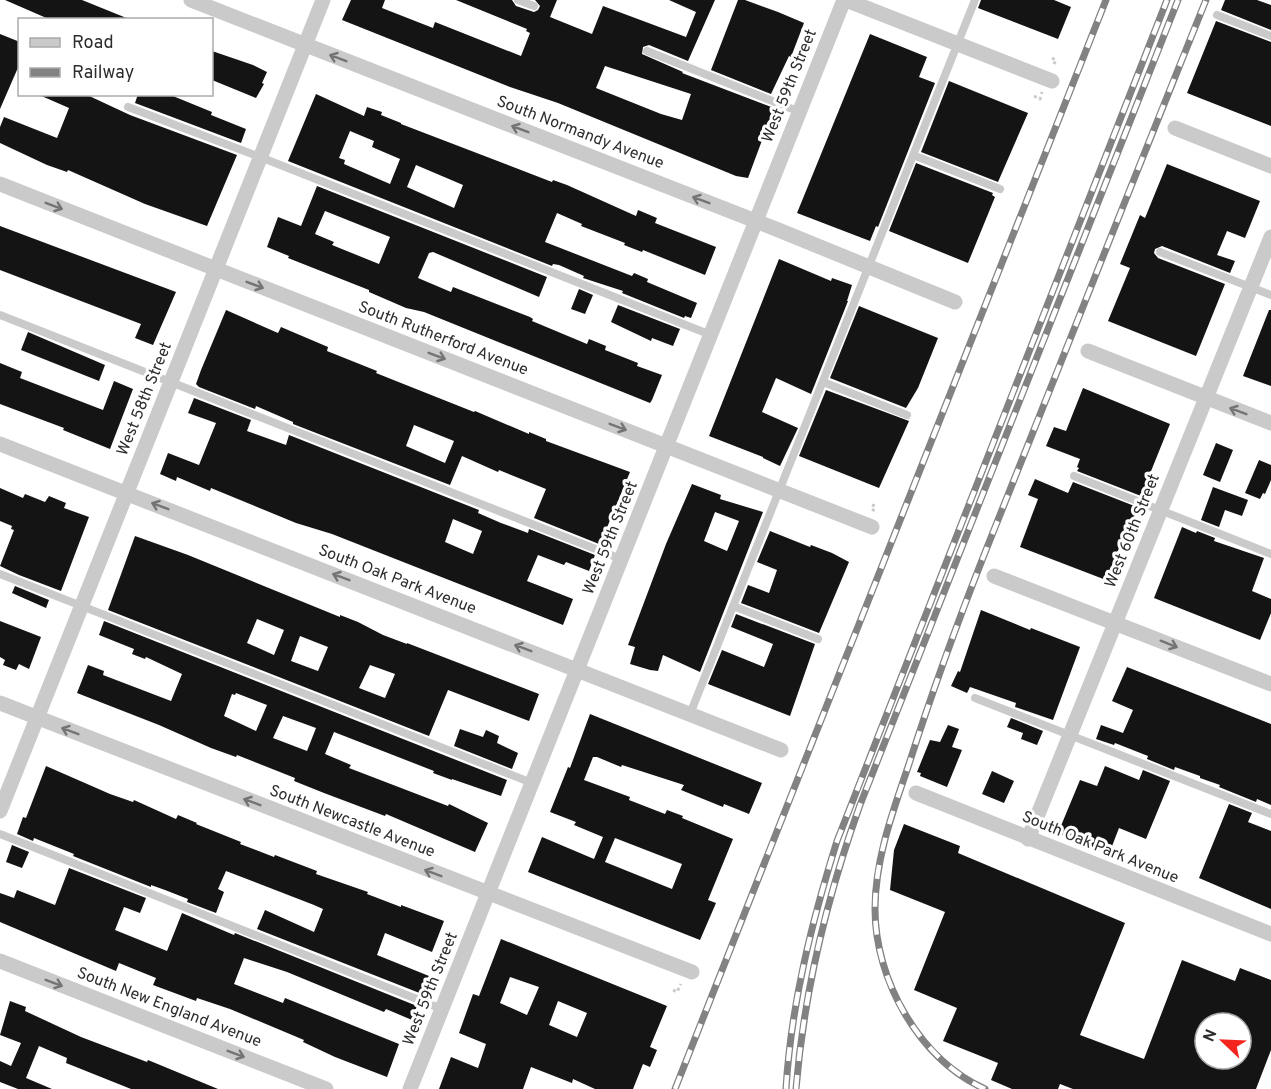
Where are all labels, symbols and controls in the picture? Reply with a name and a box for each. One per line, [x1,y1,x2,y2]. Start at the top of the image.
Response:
legend [18,18,213,96]
street label: West 59th Street [758,26,822,146]
text: Road [72,32,114,55]
one-way arrow [330,52,348,63]
text: Railway [72,62,134,85]
street label: South Normandy Avenue [493,92,667,174]
one-way arrow [511,123,530,134]
one-way arrow [693,194,711,205]
one-way arrow [45,201,63,212]
one-way arrow [246,280,264,291]
street label: South Rutherford Avenue [355,297,531,381]
street label: West 58th Street [113,339,177,459]
one-way arrow [427,351,446,362]
one-way arrow [1230,405,1248,416]
one-way arrow [609,423,627,434]
street label: West 60th Street [1101,471,1165,591]
street label: West 59th Street [579,478,643,598]
one-way arrow [151,500,169,511]
street label: South Oak Park Avenue [315,541,479,619]
one-way arrow [333,571,351,582]
one-way arrow [1160,639,1178,650]
one-way arrow [514,642,533,653]
one-way arrow [61,724,80,735]
street label: South Newcastle Avenue [266,781,438,863]
one-way arrow [243,796,262,807]
street label: South Oak Park Avenue [1019,807,1181,889]
one-way arrow [425,867,443,878]
street label: West 59th Street [399,929,463,1049]
street label: South New England Avenue [74,964,264,1052]
one-way arrow [45,978,63,989]
north arrow [1193,1011,1253,1071]
text: N [1200,1027,1222,1045]
one-way arrow [226,1049,245,1060]

